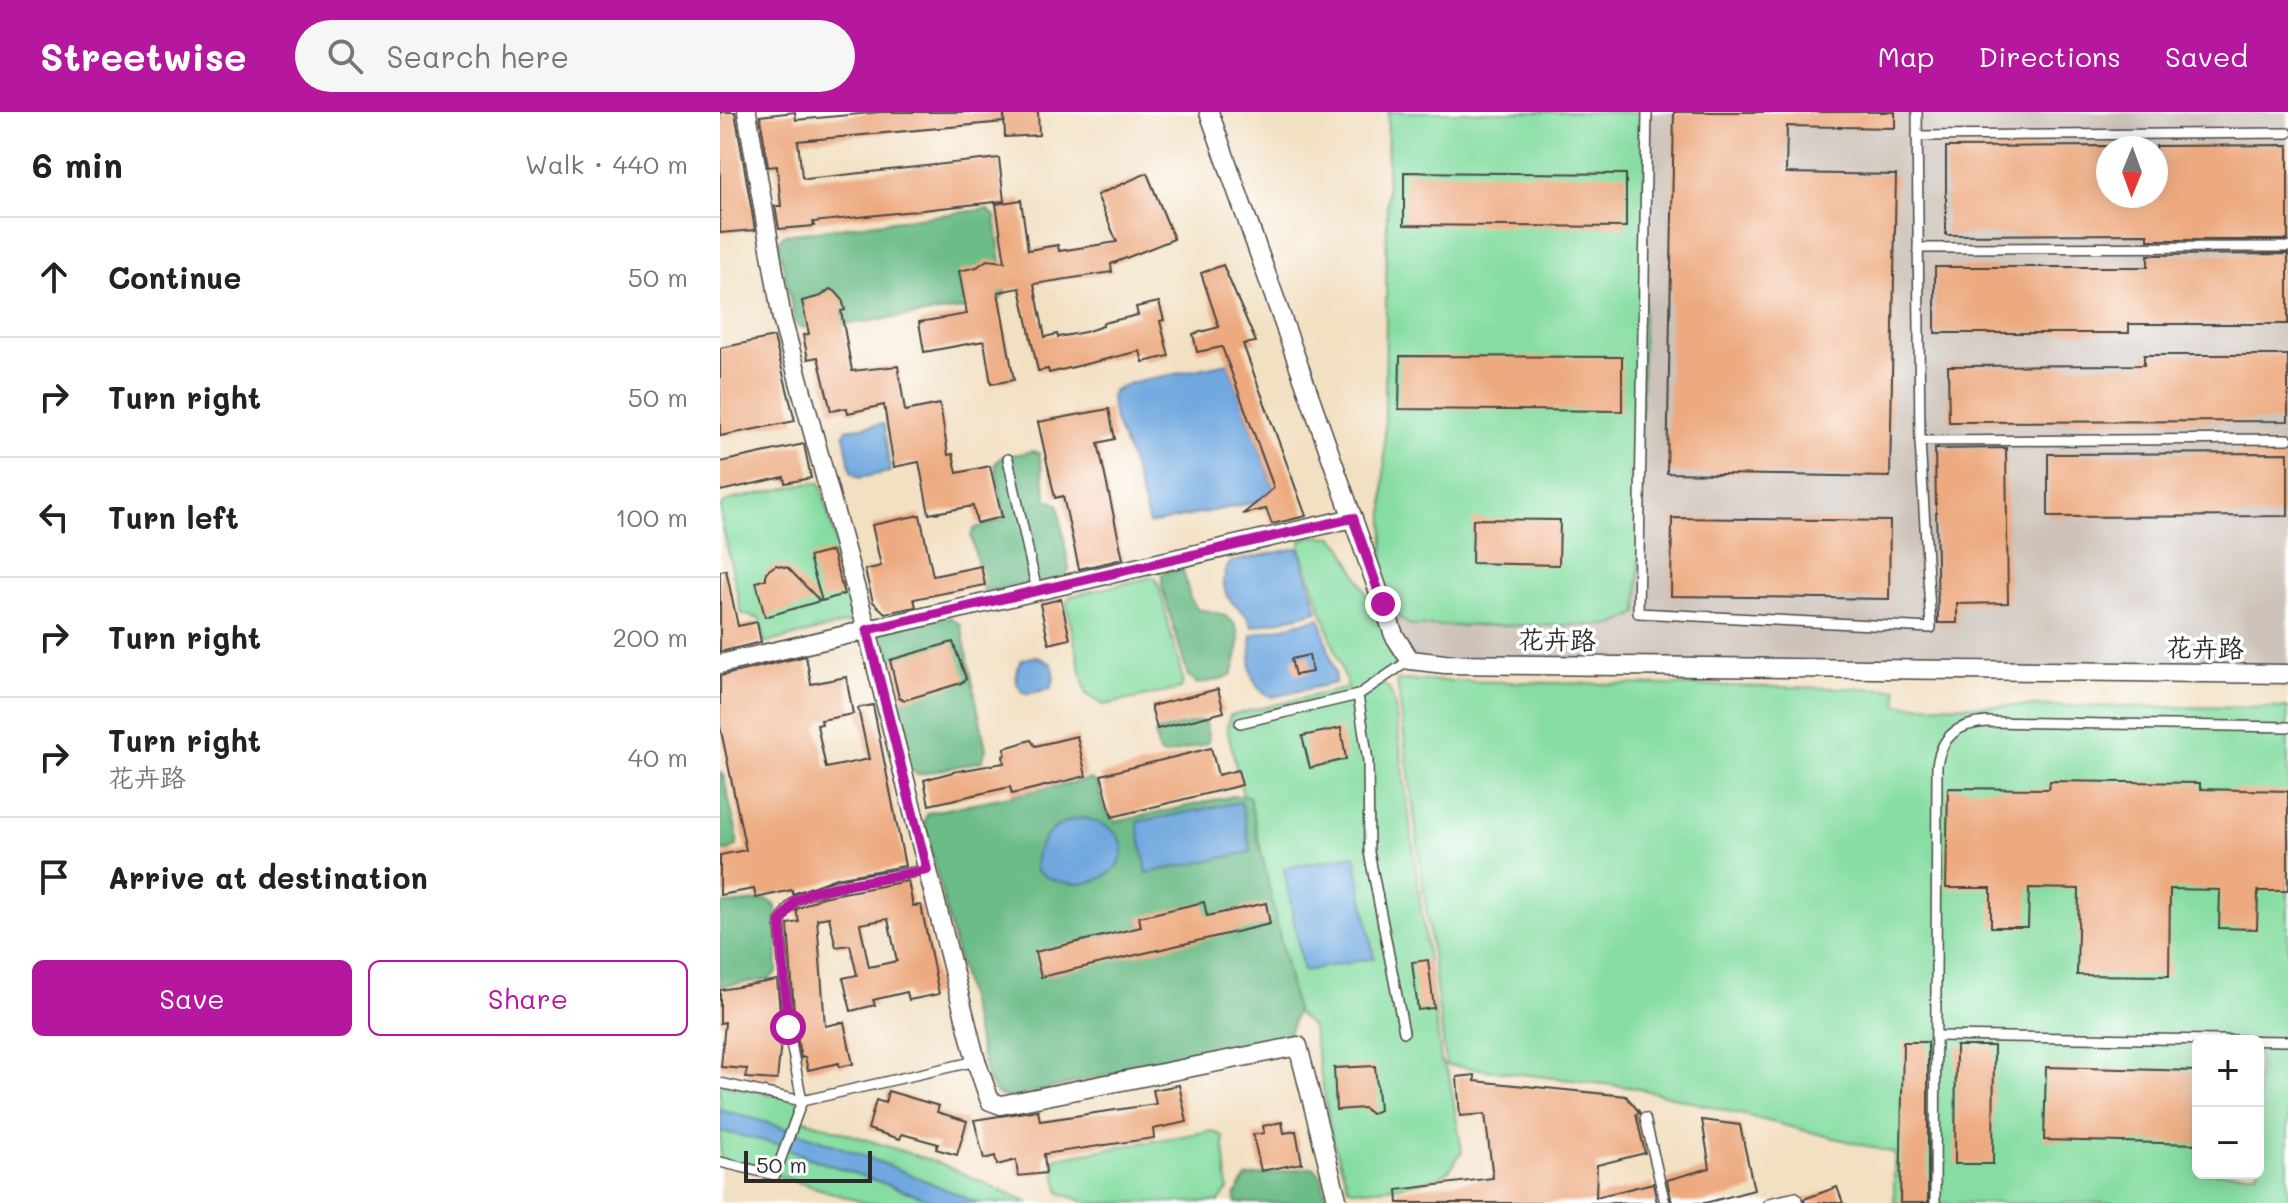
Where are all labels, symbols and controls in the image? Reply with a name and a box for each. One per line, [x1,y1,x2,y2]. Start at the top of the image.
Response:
search box [295,20,855,92]
text: Streetwise [40,31,247,81]
icon: search [323,34,367,78]
text: Search here [387,36,569,76]
text: Map [1878,38,1935,74]
text: Directions [1979,38,2121,74]
text: Saved [2165,38,2248,74]
north arrow [2096,136,2168,208]
text: 6 min [32,142,123,187]
text: Walk · 440 m [525,147,688,181]
icon: ahead [32,255,76,299]
text: Continue [108,257,241,297]
text: 50 m [628,260,688,294]
icon: right [32,375,76,419]
text: Turn right [108,377,261,417]
text: 50 m [628,380,688,414]
icon: left [32,495,76,539]
text: Turn left [108,497,239,537]
text: 100 m [615,500,688,534]
route end [1365,586,1401,622]
icon: right [32,615,76,659]
text: Turn right [108,617,261,657]
text: 200 m [612,620,688,654]
street label: 花卉路 [1518,621,1596,657]
street label: 花卉路 [2166,629,2244,665]
text: Turn right [108,720,261,760]
icon: right [32,735,76,779]
text: 40 m [628,740,688,774]
text: 花卉路 [108,760,186,794]
icon: arrive [32,855,76,899]
text: Arrive at destination [108,857,428,897]
button: Save [32,960,352,1036]
button: Share [368,960,688,1036]
route start [770,1009,806,1045]
map controls [2192,1035,2264,1179]
button: + [2192,1035,2264,1107]
button: − [2192,1107,2264,1179]
scale bar [744,1147,872,1183]
text: 50 m [756,1150,807,1179]

